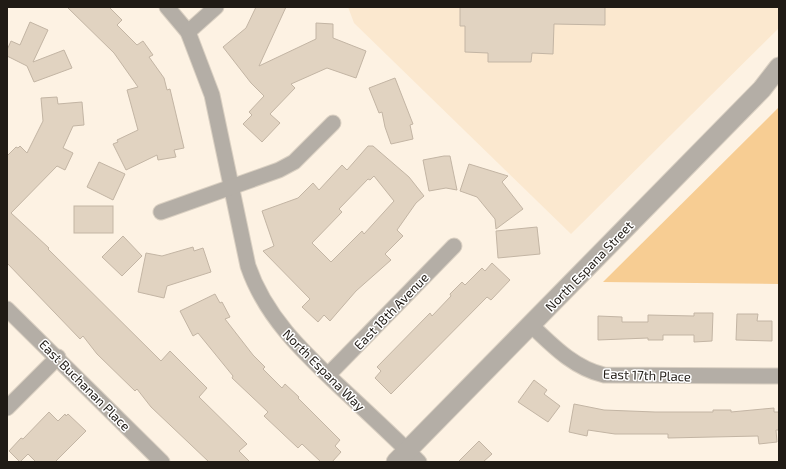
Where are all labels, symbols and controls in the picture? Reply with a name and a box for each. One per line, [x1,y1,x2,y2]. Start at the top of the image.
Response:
street label: North Espana Street [542,217,636,315]
street label: East 18th Avenue [350,269,432,353]
street label: North Espana Way [280,326,368,414]
street label: East Buchanan Place [36,336,134,434]
street label: East 17th Place [603,365,691,385]

